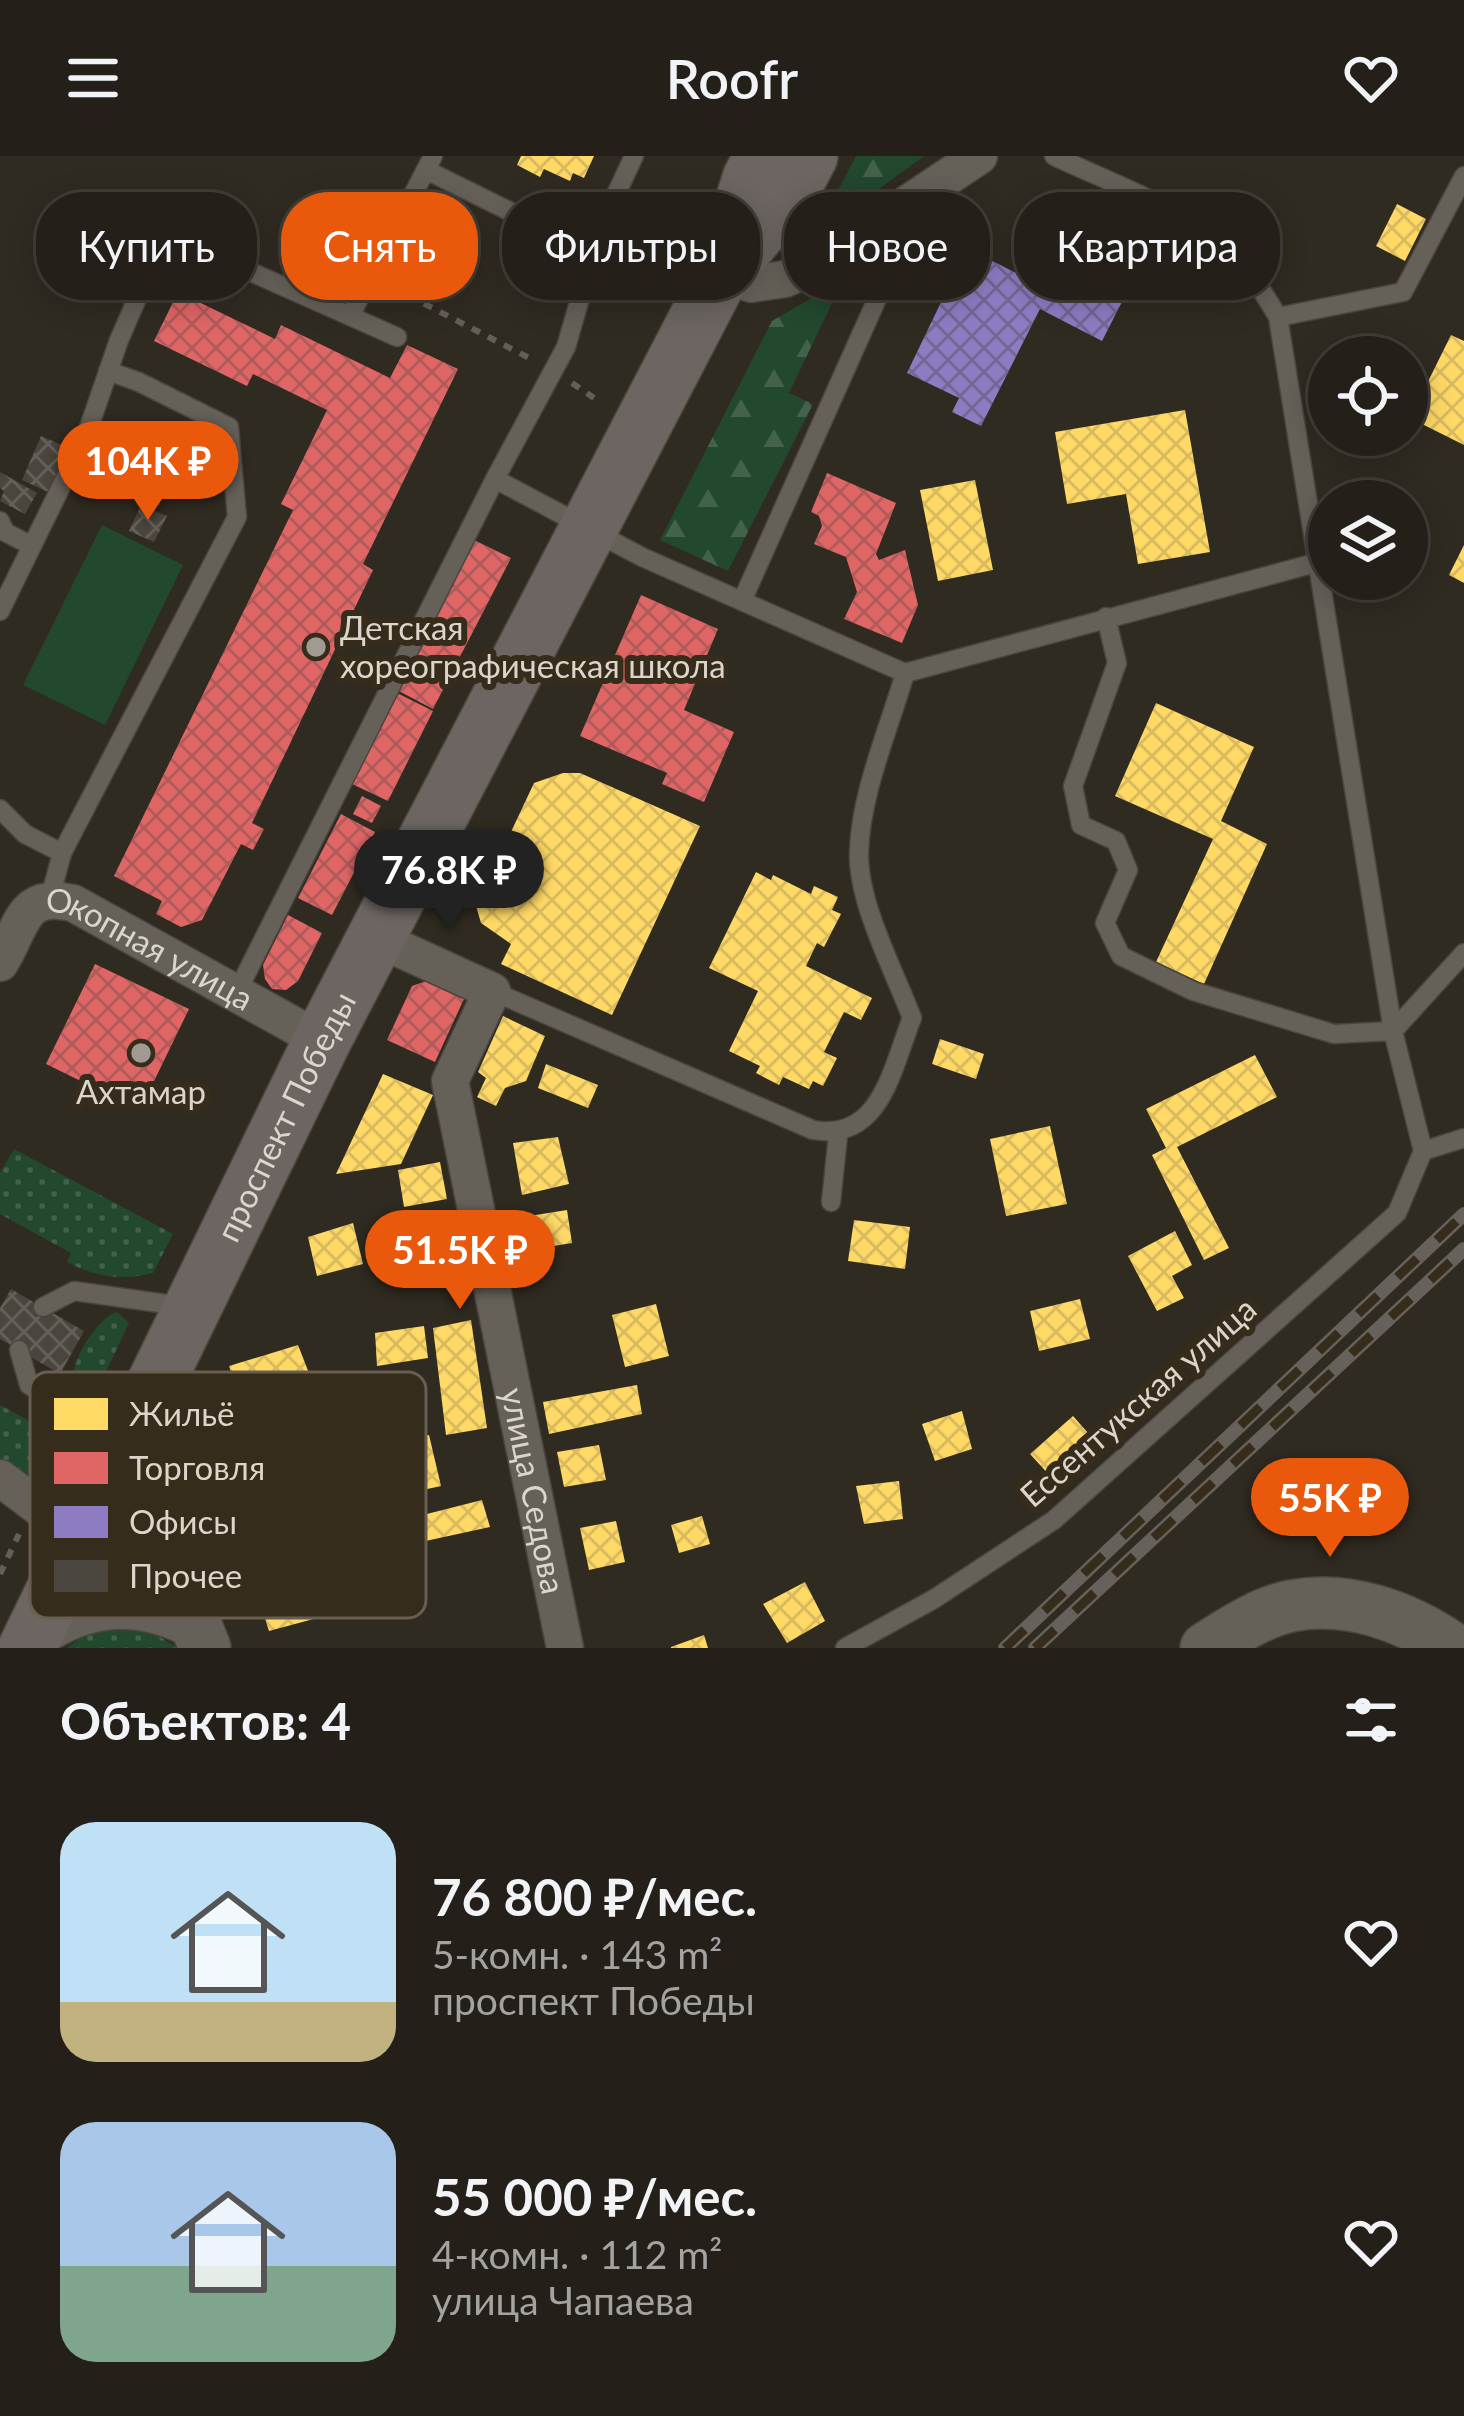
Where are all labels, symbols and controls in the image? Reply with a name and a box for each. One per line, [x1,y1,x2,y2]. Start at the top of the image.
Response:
icon: menu [60,45,126,111]
icon: heart [1338,45,1404,111]
text: Roofr [666,46,798,111]
chip: Купить [36,192,257,300]
chip: Снять [281,192,478,300]
chip: Фильтры [502,192,760,300]
chip: Новое [784,192,990,300]
chip: Квартира [1014,192,1280,300]
map controls [1308,336,1428,600]
button: locate [1308,336,1428,456]
pin: 104K ₽ [50,421,246,523]
text: 104K ₽ [85,437,211,483]
button: layers [1308,480,1428,600]
place label: Детская хореографическая школа [340,607,726,685]
marker: Детская хореографическая школа [303,634,329,660]
pin: 76.8K ₽ [338,830,560,932]
text: 76.8K ₽ [381,846,517,892]
street label: Окопная улица [45,879,261,1018]
street label: проспект Победы [207,985,363,1248]
marker: Ахтамар [128,1040,154,1066]
place label: Ахтамар [76,1071,206,1111]
pin: 51.5K ₽ [349,1210,571,1312]
text: 51.5K ₽ [392,1226,528,1272]
street label: Ессентукская улица [1011,1288,1263,1515]
legend [30,1372,426,1618]
street label: улица Седова [494,1384,574,1597]
text: Жильё [129,1393,235,1433]
text: Торговля [129,1447,265,1487]
pin: 55K ₽ [1246,1458,1414,1560]
text: 55K ₽ [1278,1474,1382,1520]
text: Офисы [129,1501,237,1541]
text: Прочее [129,1555,242,1595]
icon: filters [1338,1687,1404,1753]
text: Объектов: 4 [60,1690,351,1751]
text: 76 800 ₽/мес. [432,1866,757,1927]
icon: home [156,1870,300,2014]
icon: heart [1338,1909,1404,1975]
text: 5-комн. · 143 m² [432,1931,722,1977]
text: проспект Победы [432,1977,755,2023]
text: 55 000 ₽/мес. [432,2166,757,2227]
icon: home [156,2170,300,2314]
icon: heart [1338,2209,1404,2275]
text: 4-комн. · 112 m² [432,2231,722,2277]
text: улица Чапаева [432,2277,694,2323]

